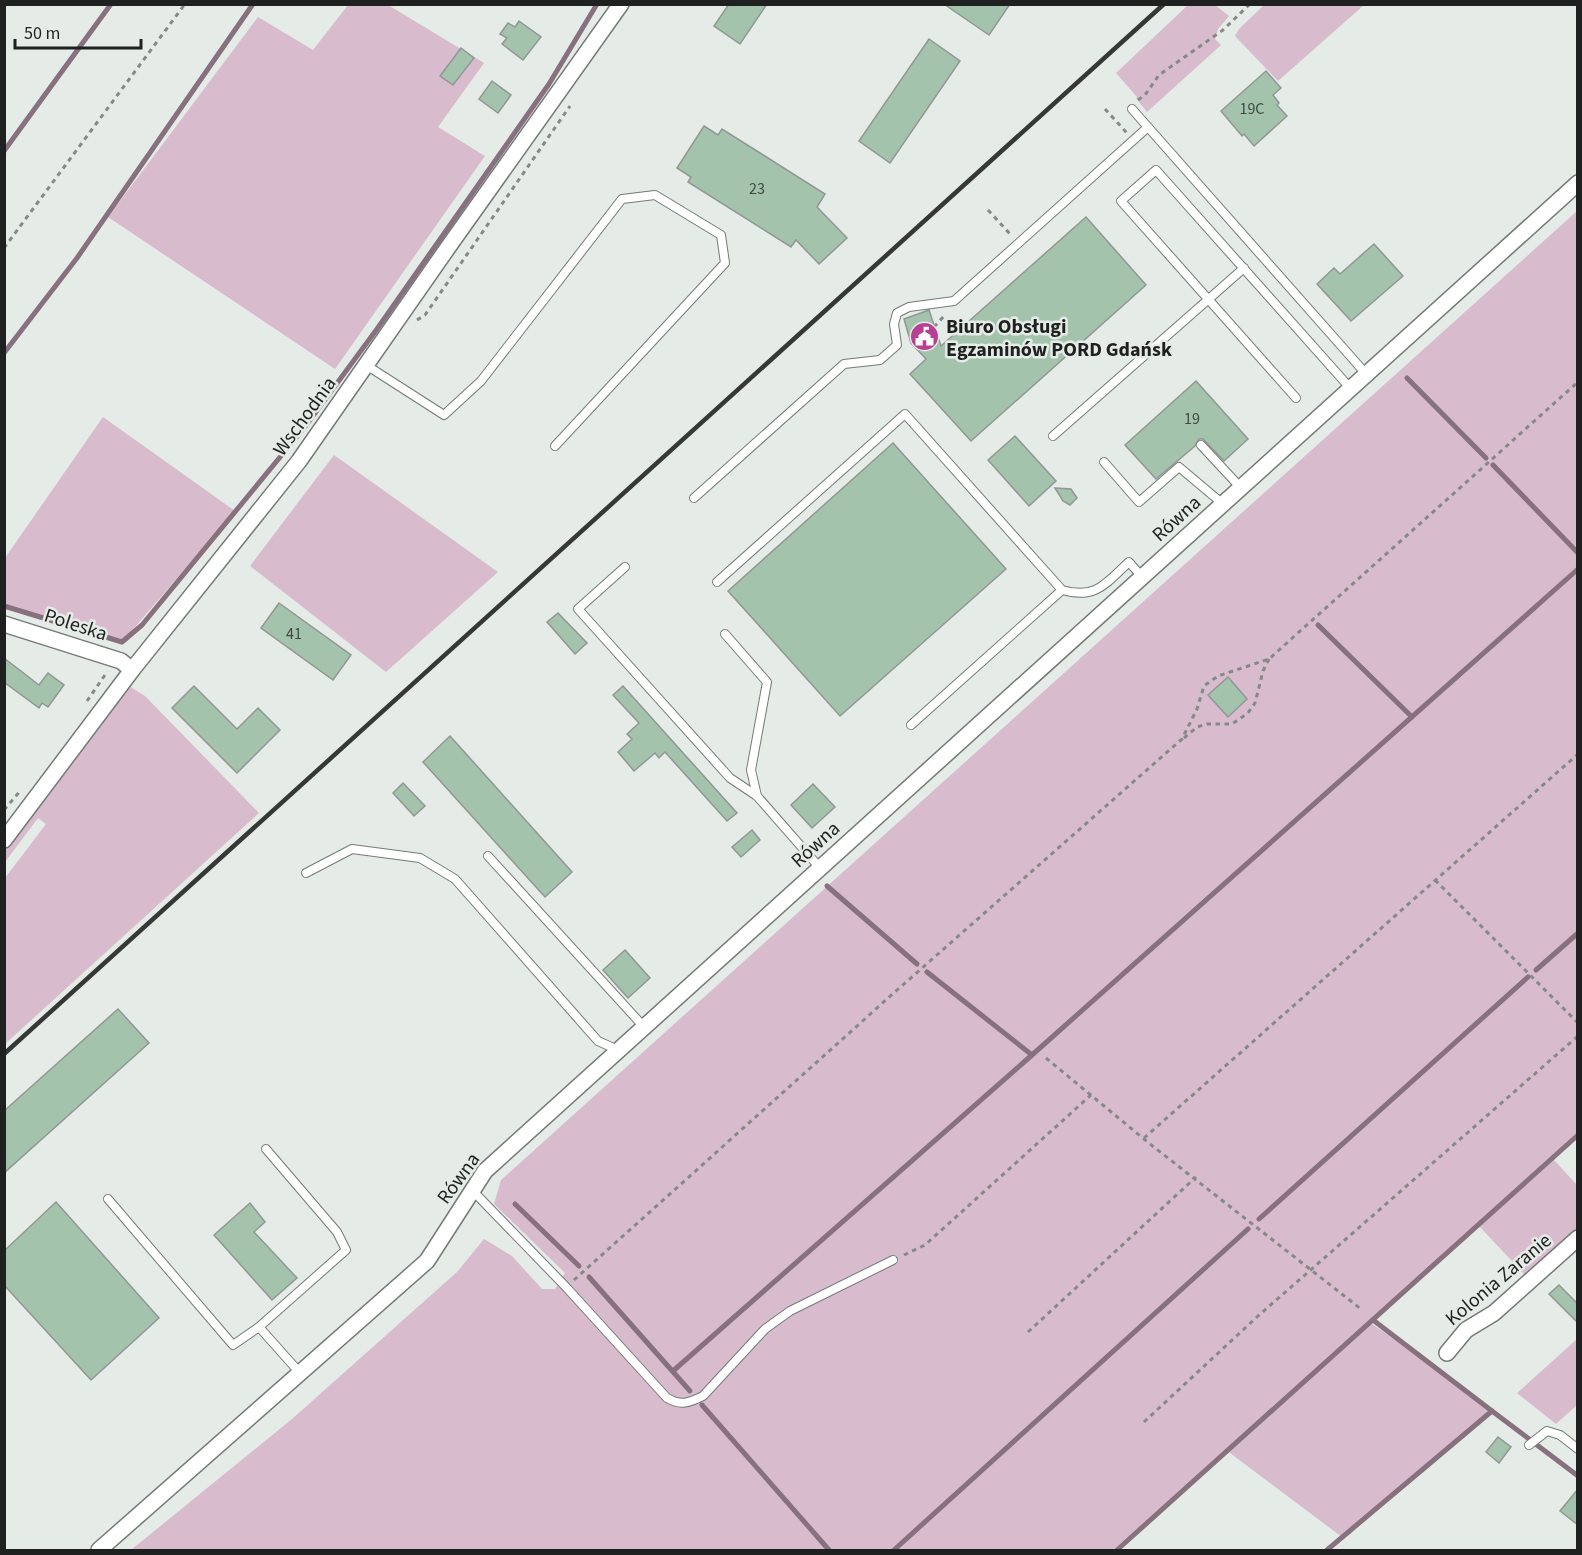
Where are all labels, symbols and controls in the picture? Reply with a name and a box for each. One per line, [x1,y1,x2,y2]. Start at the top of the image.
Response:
scale bar [15,12,141,50]
text: 50 m [24,21,60,46]
house number: 19C [1239,98,1265,120]
house number: 23 [749,178,765,200]
place label: Biuro Obsługi Egzaminów PORD Gdańsk [946,313,1172,364]
public building icon: Biuro Obsługi Egzaminów PORD Gdańsk [909,321,941,353]
street label: Wschodnia [266,371,343,462]
house number: 19 [1184,408,1200,430]
street label: Równa [1146,489,1207,548]
street label: Poleska [41,602,111,648]
house number: 41 [286,623,302,645]
street label: Równa [785,815,846,874]
street label: Równa [431,1147,487,1210]
street label: Kolonia Zaranie [1439,1227,1558,1333]

